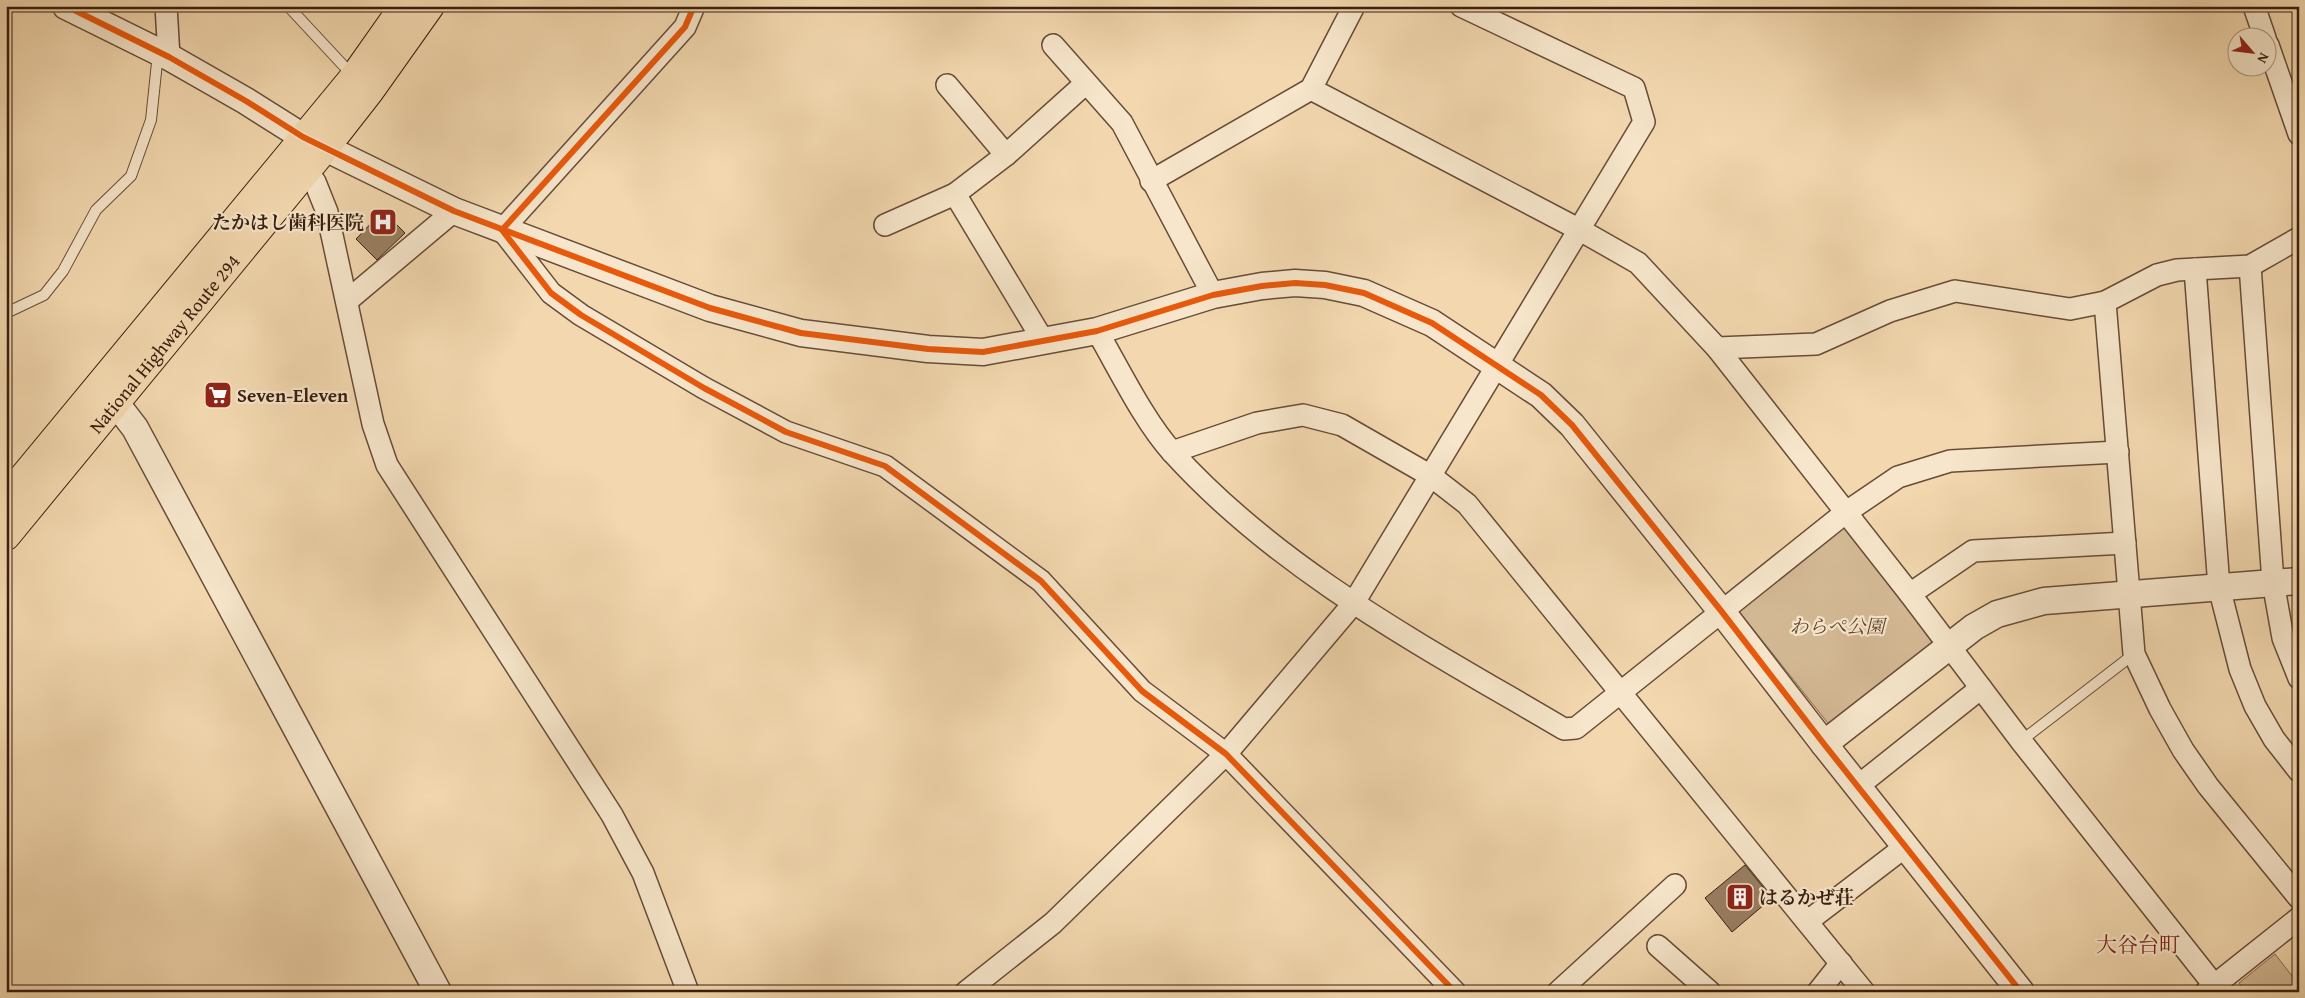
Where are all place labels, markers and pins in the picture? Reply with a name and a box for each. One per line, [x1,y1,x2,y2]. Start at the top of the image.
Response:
hospital icon: たかはし歯科医院 [368,207,398,237]
place label: たかはし歯科医院 [212,208,364,236]
supermarket icon: Seven-Eleven [203,380,233,410]
place label: Seven-Eleven [237,381,349,409]
building icon: はるかぜ荘 [1725,882,1755,912]
place label: はるかぜ荘 [1759,883,1854,911]

